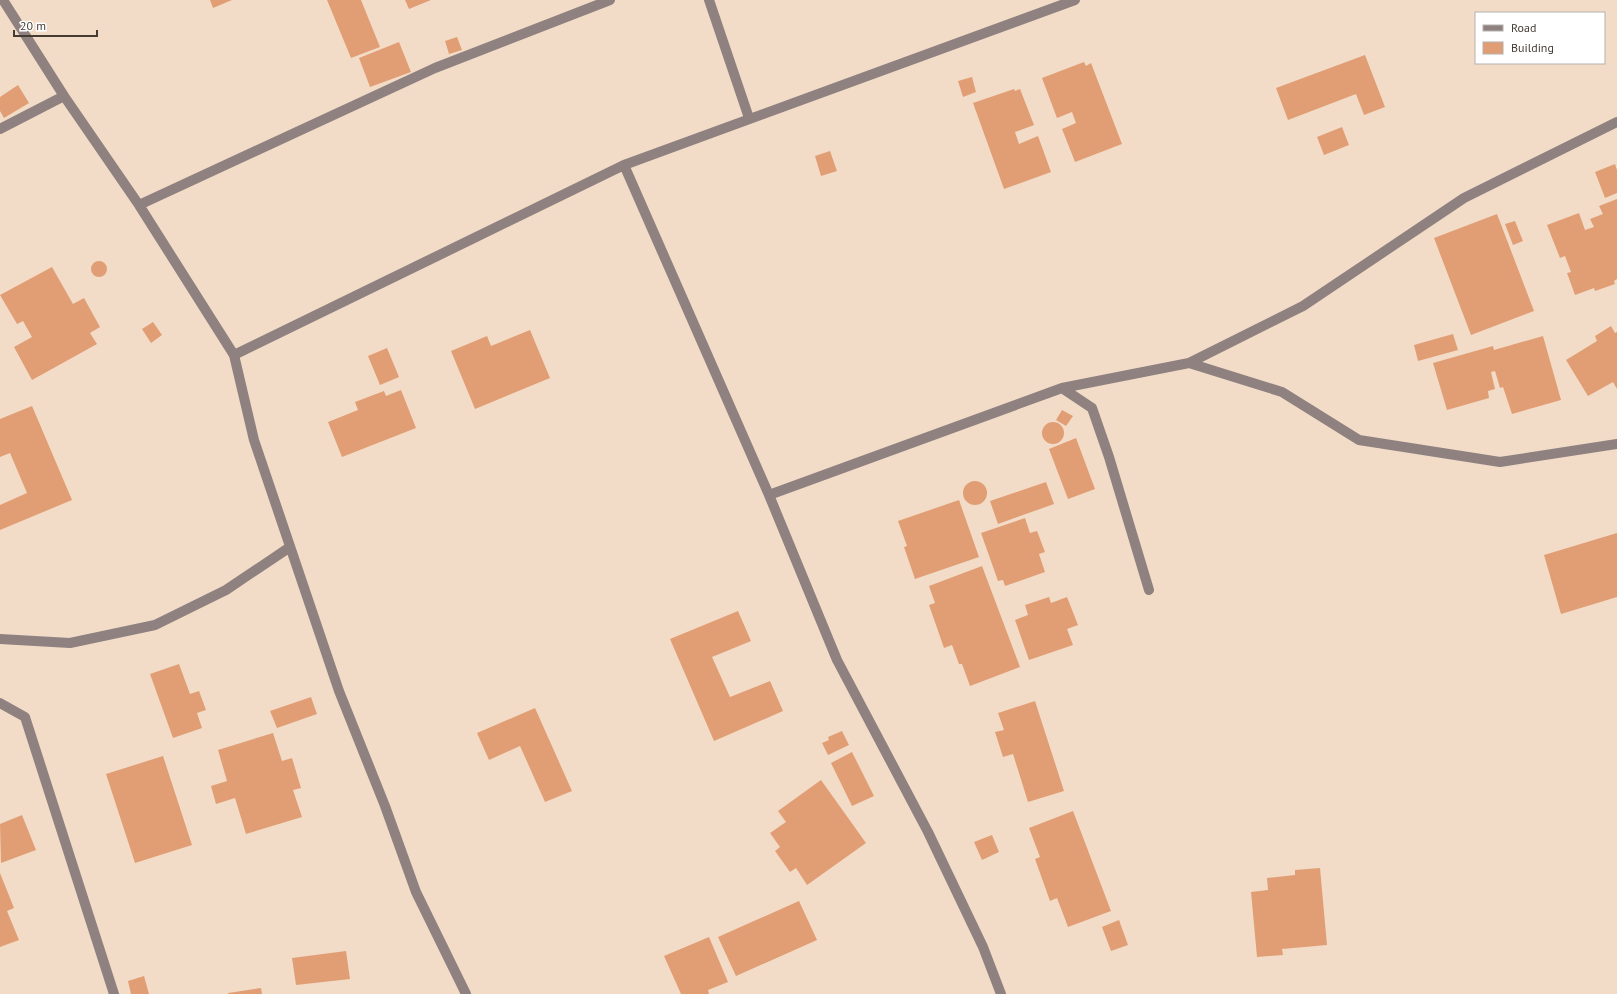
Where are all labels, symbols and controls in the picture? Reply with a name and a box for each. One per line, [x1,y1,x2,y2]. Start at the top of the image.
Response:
scale bar [14,12,97,38]
legend [1475,12,1605,64]
text: 20 m [20,18,46,33]
text: Road [1511,20,1536,35]
text: Building [1511,40,1554,55]

